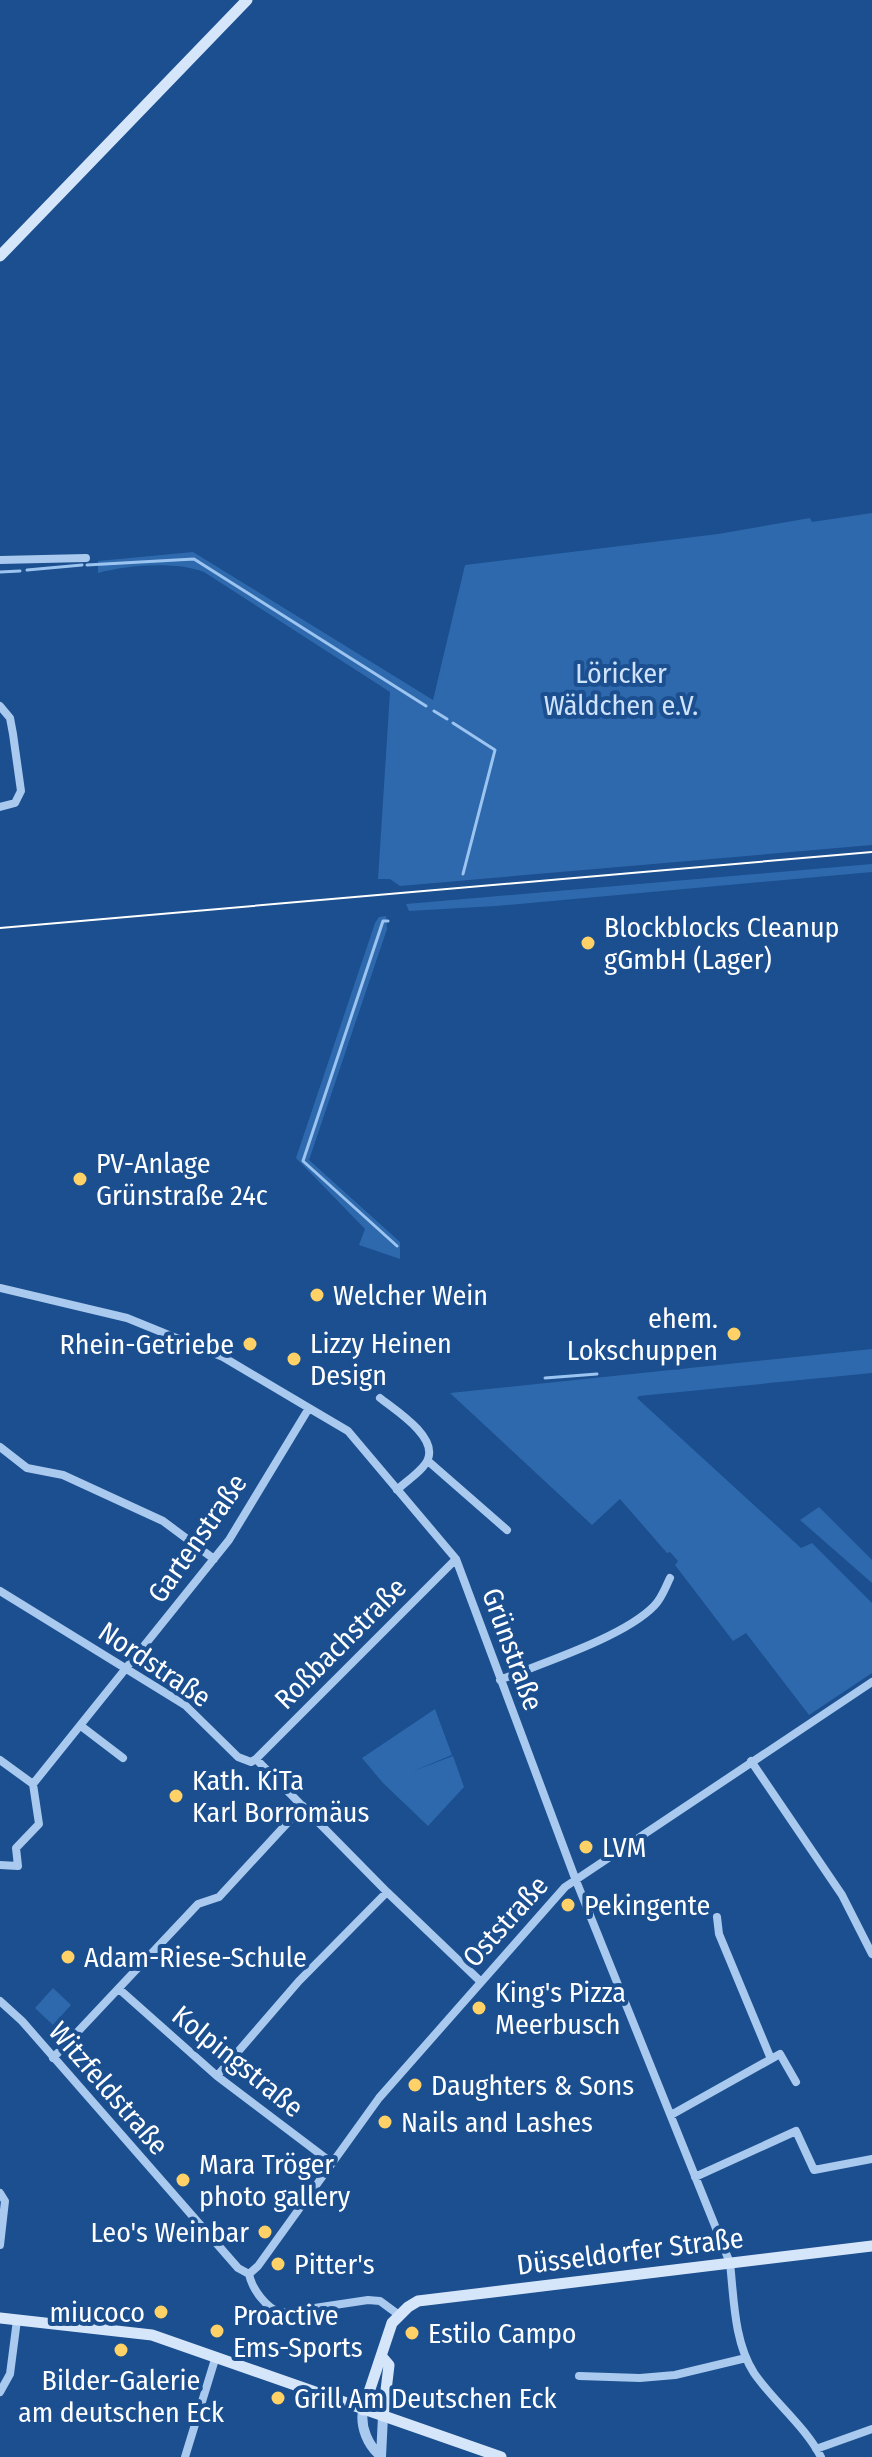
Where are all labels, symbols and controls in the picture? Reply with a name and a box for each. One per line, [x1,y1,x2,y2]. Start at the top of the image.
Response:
park label: Löricker Wäldchen e.V. [544,657,698,722]
place label: Blockblocks Cleanup gGmbH (Lager) [604,911,839,976]
marker: Blockblocks Cleanup gGmbH (Lager) [579,934,597,952]
place label: PV-Anlage Grünstraße 24c [96,1147,268,1212]
marker: PV-Anlage Grünstraße 24c [71,1170,89,1188]
place label: Welcher Wein [333,1279,488,1312]
marker: Welcher Wein [308,1286,326,1304]
place label: ehem. Lokschuppen [567,1302,718,1367]
marker: ehem. Lokschuppen [725,1325,743,1343]
place label: Lizzy Heinen Design [310,1327,452,1392]
place label: Rhein-Getriebe [60,1328,234,1361]
marker: Rhein-Getriebe [241,1335,259,1353]
marker: Lizzy Heinen Design [285,1350,303,1368]
street label: Gartenstraße [141,1468,254,1609]
street label: Roßbachstraße [268,1571,413,1716]
street label: Grünstraße [475,1583,550,1715]
street label: Nordstraße [92,1615,217,1714]
place label: Kath. KiTa Karl Borromäus [192,1764,369,1829]
marker: Kath. KiTa Karl Borromäus [167,1787,185,1805]
place label: LVM [602,1831,646,1864]
marker: LVM [577,1838,595,1856]
street label: Oststraße [456,1869,555,1974]
place label: Pekingente [584,1889,710,1922]
marker: Pekingente [559,1896,577,1914]
place label: Adam-Riese-Schule [84,1941,307,1974]
marker: Adam-Riese-Schule [59,1948,77,1966]
place label: King's Pizza Meerbusch [495,1976,626,2041]
street label: Kolpingstraße [166,1999,310,2124]
marker: King's Pizza Meerbusch [470,1999,488,2017]
street label: Witzfeldstraße [42,2015,175,2161]
place label: Daughters & Sons [431,2069,634,2102]
marker: Daughters & Sons [406,2076,424,2094]
place label: Nails and Lashes [401,2106,593,2139]
marker: Nails and Lashes [376,2113,394,2131]
place label: Mara Tröger photo gallery [199,2148,351,2213]
marker: Mara Tröger photo gallery [174,2171,192,2189]
place label: Leo's Weinbar [91,2216,249,2249]
street label: Düsseldorfer Straße [515,2221,745,2282]
marker: Leo's Weinbar [256,2223,274,2241]
place label: Pitter's [294,2248,375,2281]
marker: Pitter's [269,2255,287,2273]
place label: miucoco [49,2296,145,2329]
place label: Proactive Ems-Sports [233,2299,363,2364]
marker: miucoco [152,2303,170,2321]
place label: Estilo Campo [428,2317,577,2350]
marker: Proactive Ems-Sports [208,2322,226,2340]
marker: Estilo Campo [403,2324,421,2342]
marker: Bilder-Galerie am deutschen Eck [112,2341,130,2359]
place label: Bilder-Galerie am deutschen Eck [18,2364,225,2429]
place label: Grill Am Deutschen Eck [294,2382,557,2415]
marker: Grill Am Deutschen Eck [269,2389,287,2407]

